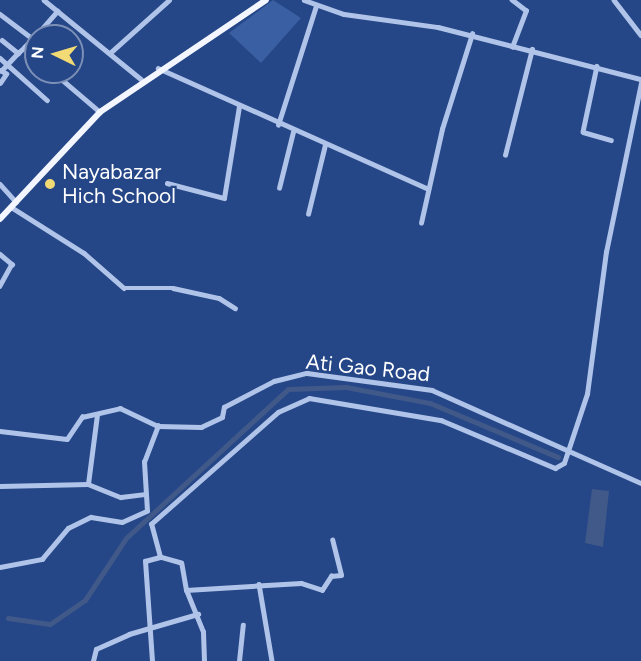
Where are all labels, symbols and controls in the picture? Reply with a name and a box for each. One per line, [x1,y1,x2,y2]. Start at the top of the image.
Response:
north arrow [24,24,84,84]
text: N [28,46,48,60]
place label: Nayabazar Hich School [62,159,176,209]
marker: Nayabazar Hich School [43,177,57,191]
street label: Ati Gao Road [305,349,431,387]

